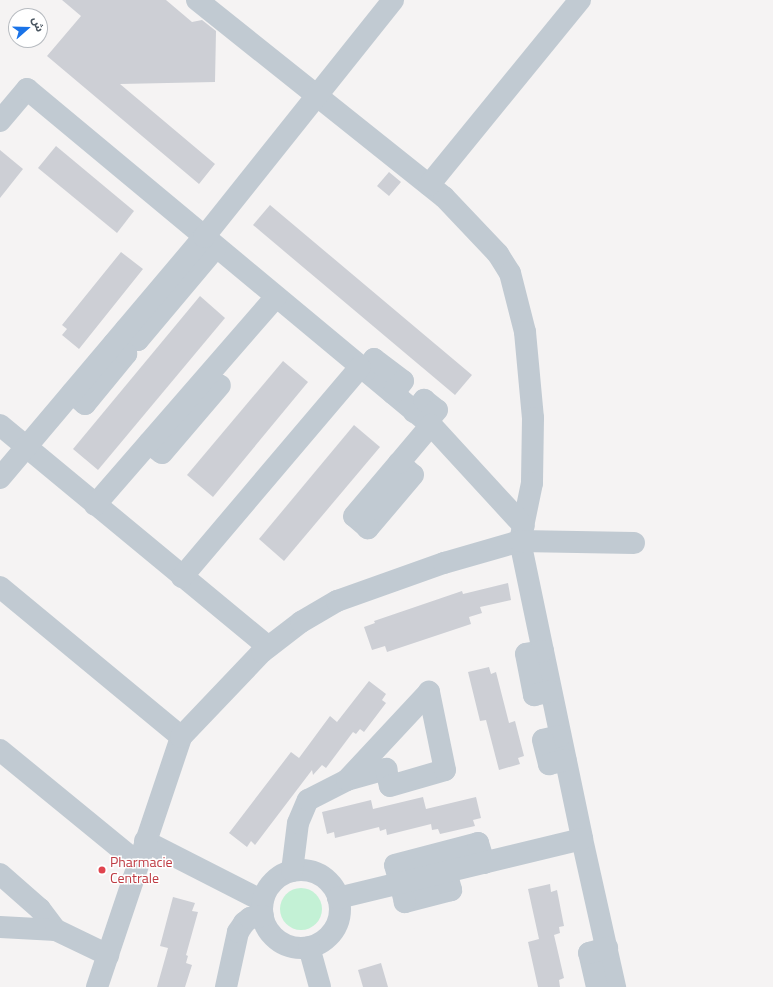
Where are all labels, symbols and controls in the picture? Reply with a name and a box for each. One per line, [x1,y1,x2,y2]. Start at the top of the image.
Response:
north arrow [8,8,48,48]
text: ش [28,14,48,34]
place label: Pharmacie Centrale [110,854,173,886]
marker: Pharmacie Centrale [97,865,107,875]

